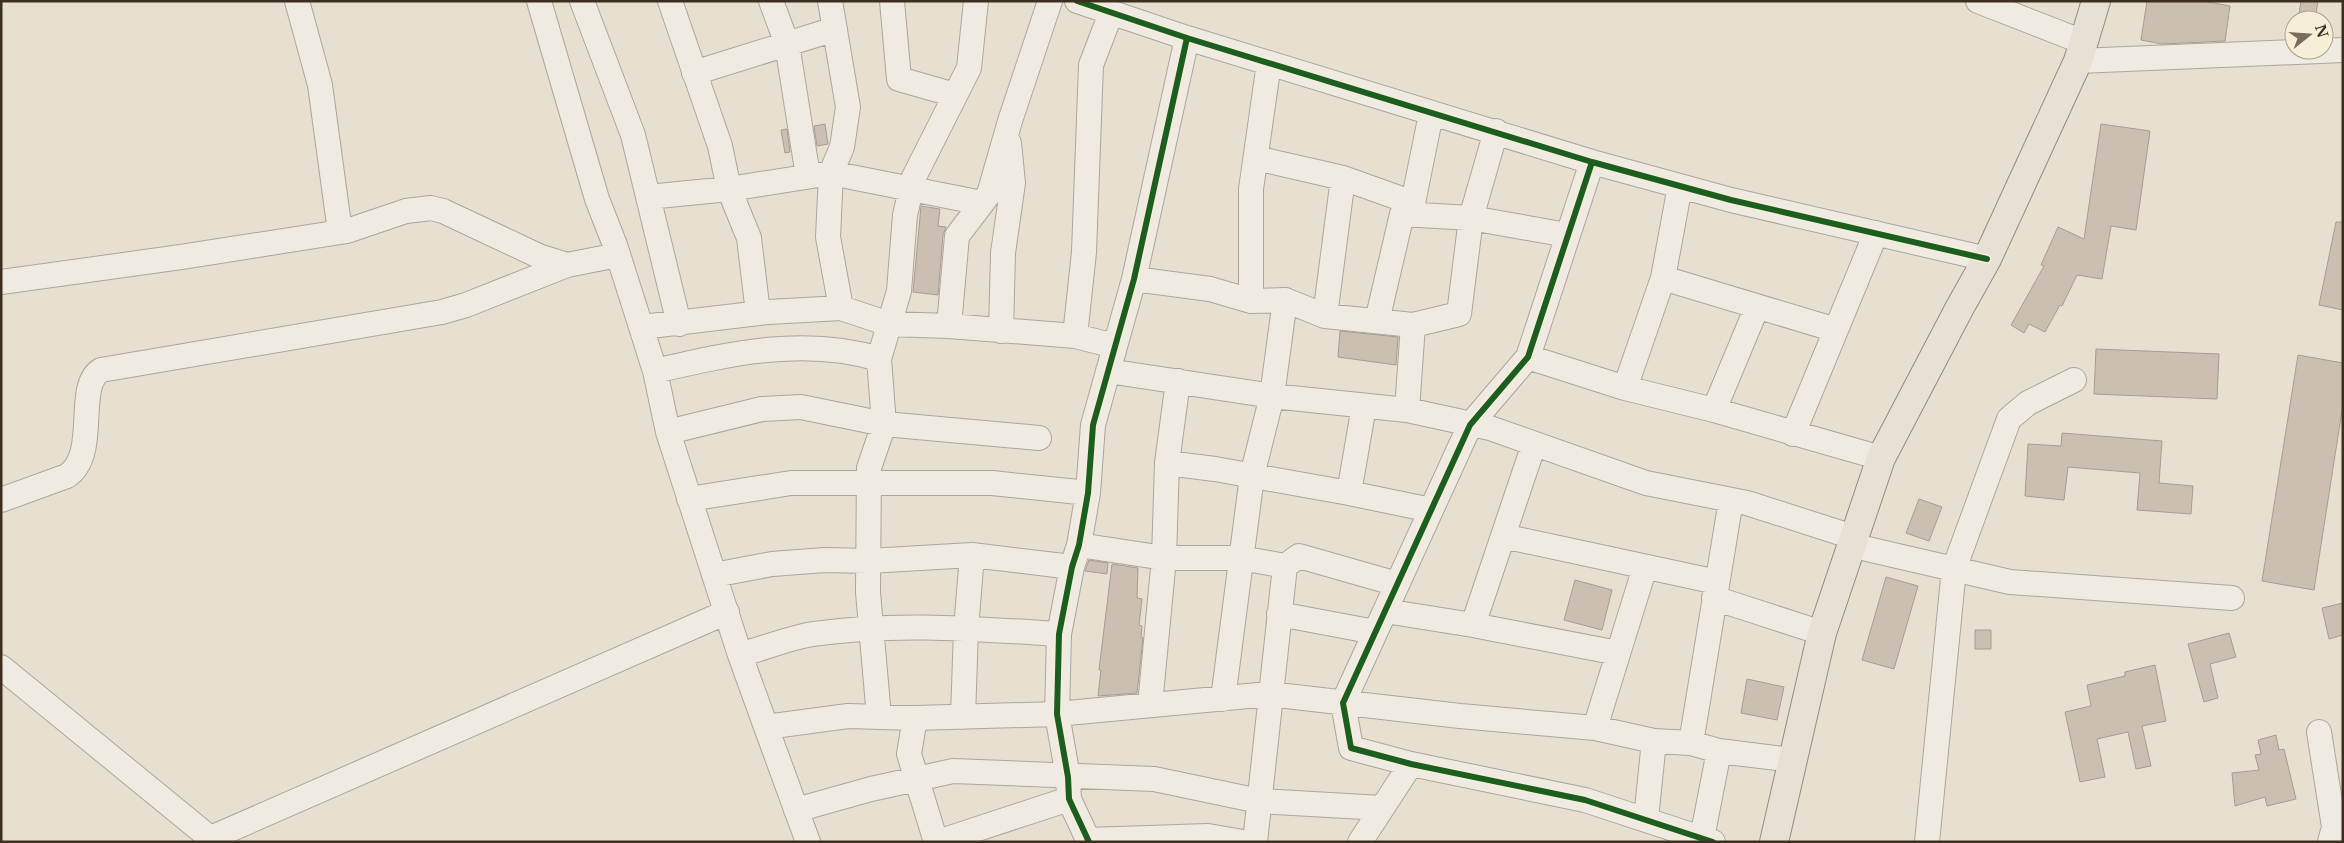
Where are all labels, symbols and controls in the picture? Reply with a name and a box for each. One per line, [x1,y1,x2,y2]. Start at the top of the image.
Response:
north arrow [2284,10,2334,60]
text: N [2311,22,2332,40]

